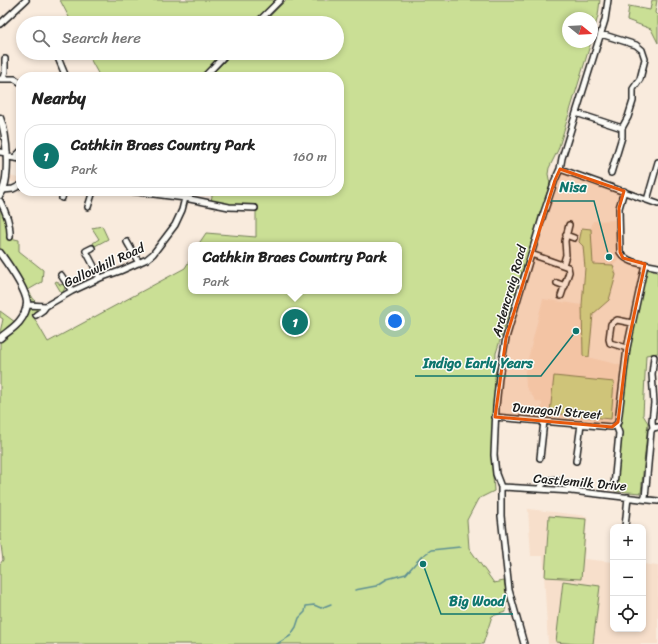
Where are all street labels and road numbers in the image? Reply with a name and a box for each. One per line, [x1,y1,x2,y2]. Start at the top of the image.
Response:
street label: Gallowhill Road [60,236,149,294]
street label: Ardencraig Road [485,241,533,340]
street label: Dunagoil Street [512,396,603,426]
street label: Castlemilk Drive [532,466,628,498]

